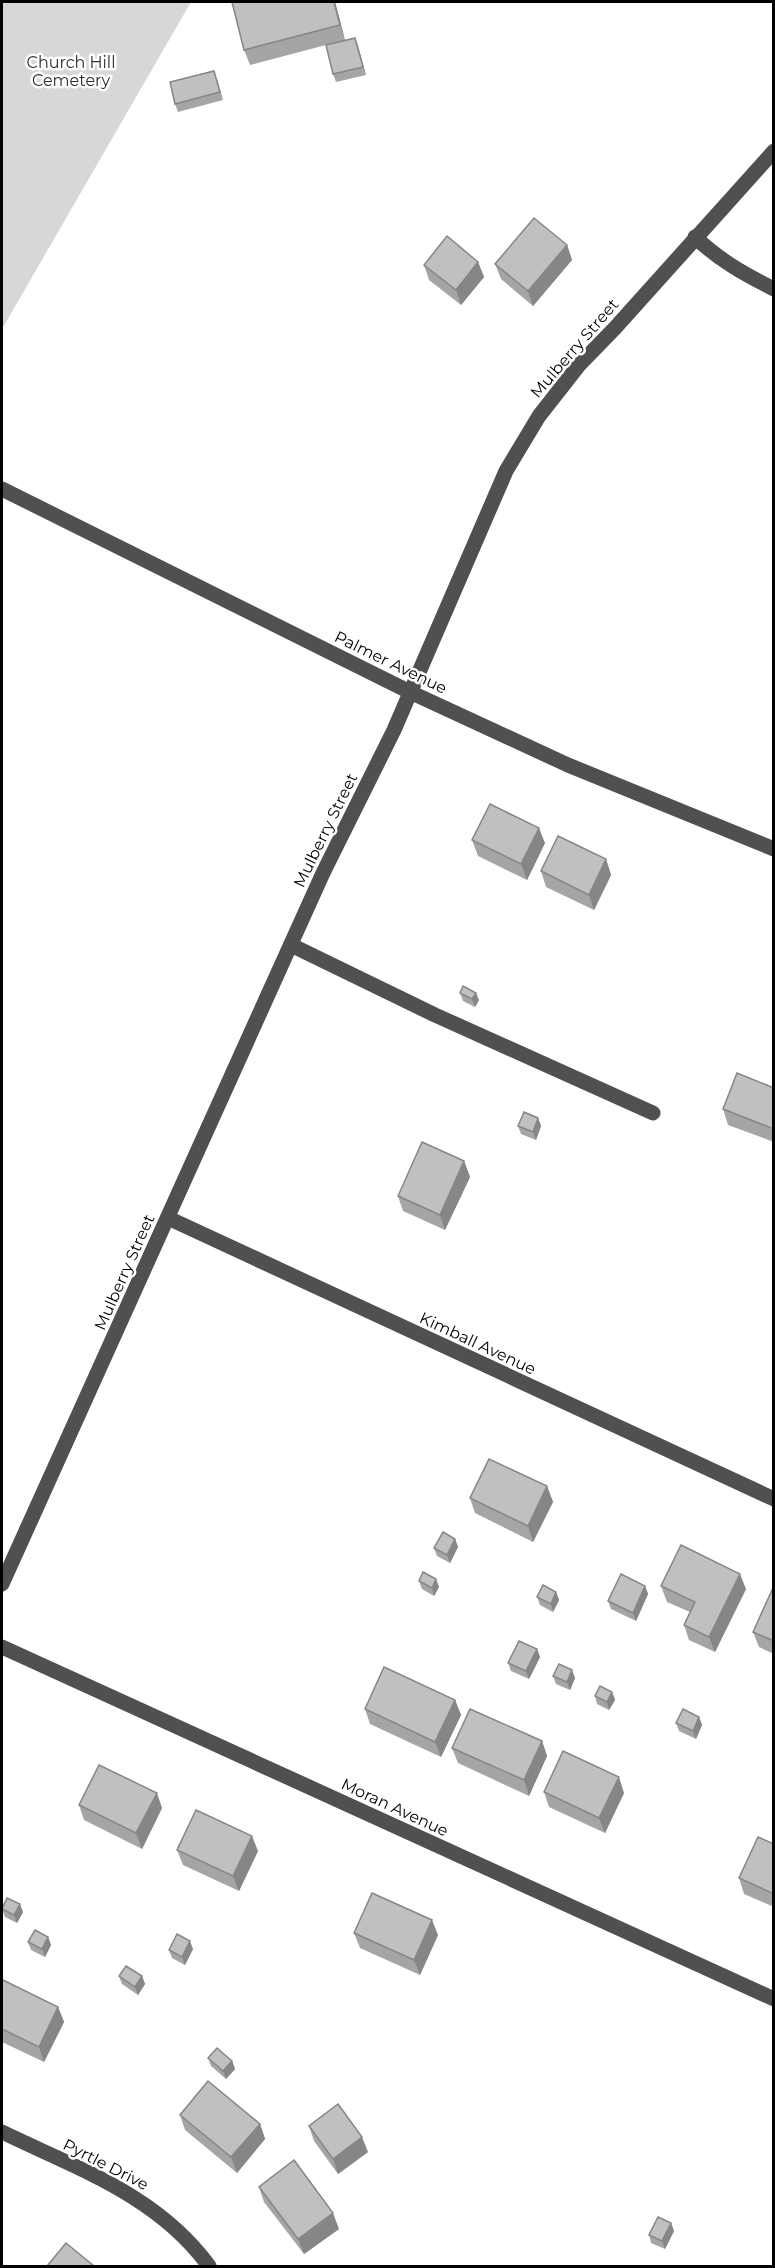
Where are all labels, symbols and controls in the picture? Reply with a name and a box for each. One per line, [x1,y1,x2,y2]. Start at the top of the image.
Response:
park label: Church Hill Cemetery [27,53,115,90]
street label: Mulberry Street [526,295,623,402]
street label: Palmer Avenue [332,627,450,698]
street label: Mulberry Street [290,770,362,890]
street label: Mulberry Street [90,1211,159,1333]
street label: Kimball Avenue [417,1308,539,1379]
street label: Moran Avenue [338,1774,451,1841]
street label: Pyrtle Drive [60,2135,152,2194]

